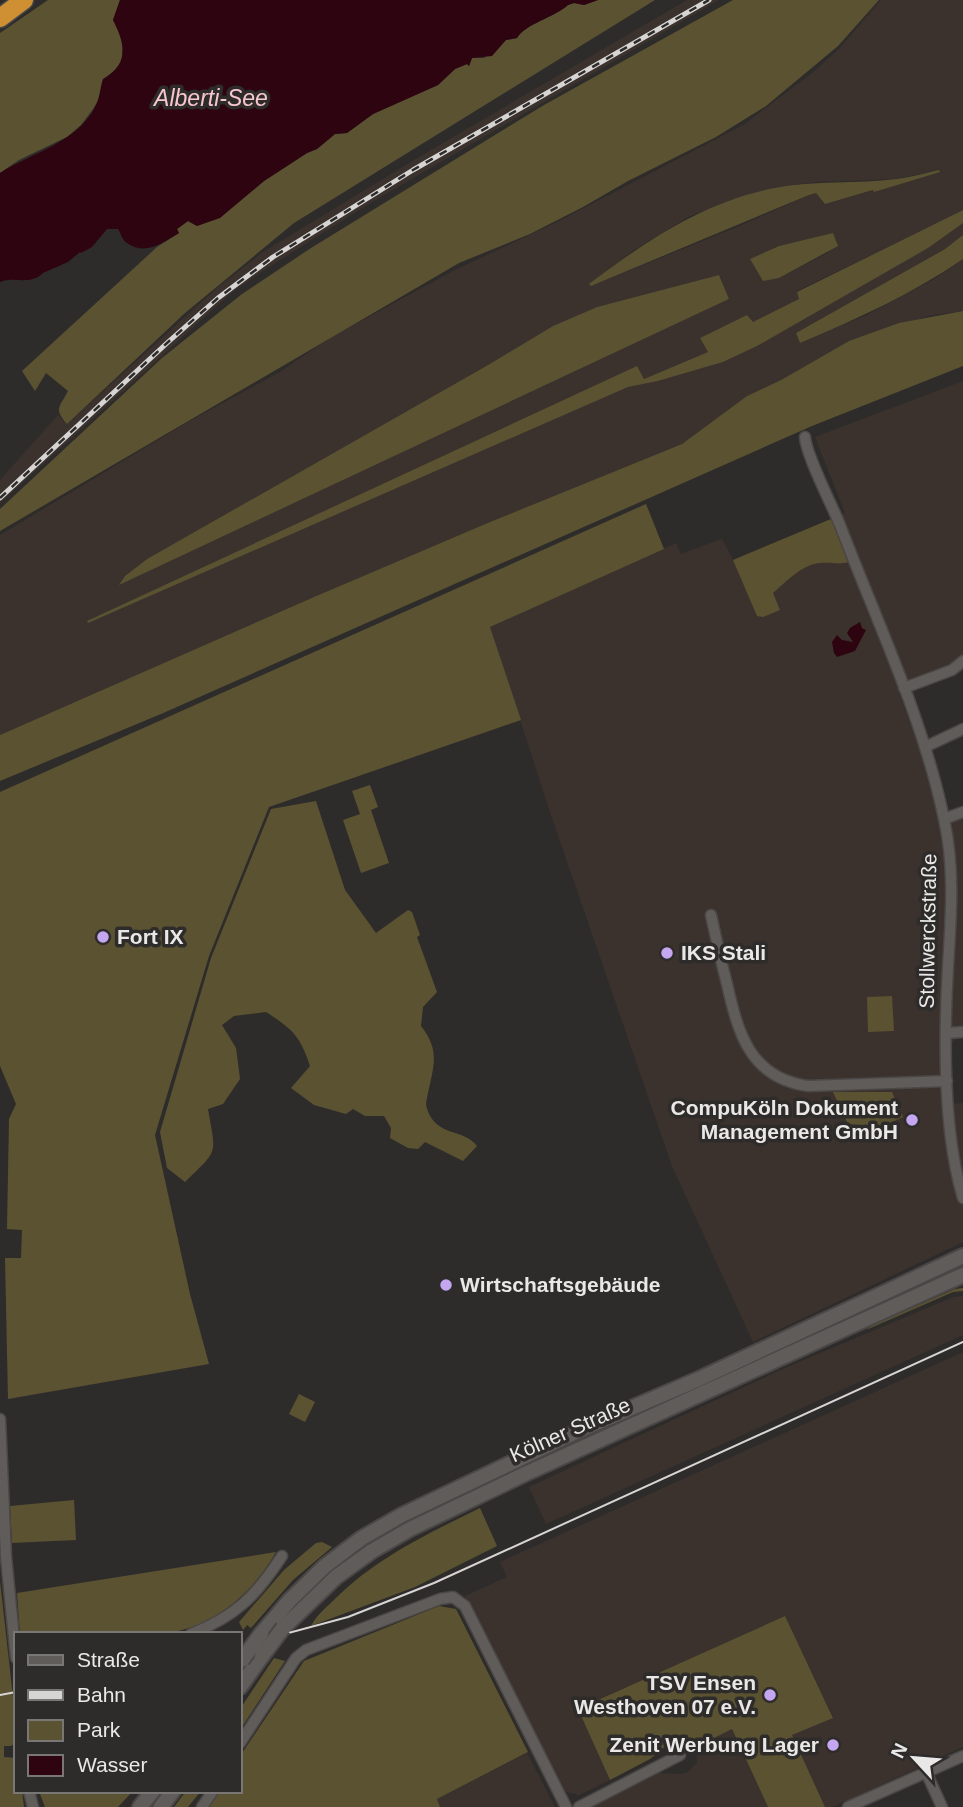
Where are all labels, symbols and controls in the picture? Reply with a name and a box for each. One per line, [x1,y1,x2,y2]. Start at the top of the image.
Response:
water label: Alberti-See [152,85,268,111]
street label: Stollwerckstraße [915,853,940,1009]
place label: Fort IX [117,925,184,948]
marker: Fort IX [95,929,111,945]
place label: IKS Stali [681,941,766,964]
marker: IKS Stali [659,945,675,961]
place label: CompuKöln Dokument Management GmbH [671,1096,898,1143]
marker: CompuKöln Dokument Management GmbH [904,1112,920,1128]
place label: Wirtschaftsgebäude [460,1273,661,1296]
marker: Wirtschaftsgebäude [438,1277,454,1293]
street label: Kölner Straße [506,1393,634,1466]
legend [14,1632,242,1793]
text: Straße [77,1648,140,1671]
place label: TSV Ensen Westhoven 07 e.V. [574,1671,756,1718]
text: Bahn [77,1683,126,1706]
marker: TSV Ensen Westhoven 07 e.V. [762,1687,778,1703]
text: Park [77,1718,121,1741]
north arrow [879,1723,949,1793]
place label: Zenit Werbung Lager [609,1733,819,1756]
marker: Zenit Werbung Lager [825,1737,841,1753]
text: N [887,1740,912,1762]
text: Wasser [77,1753,147,1776]

